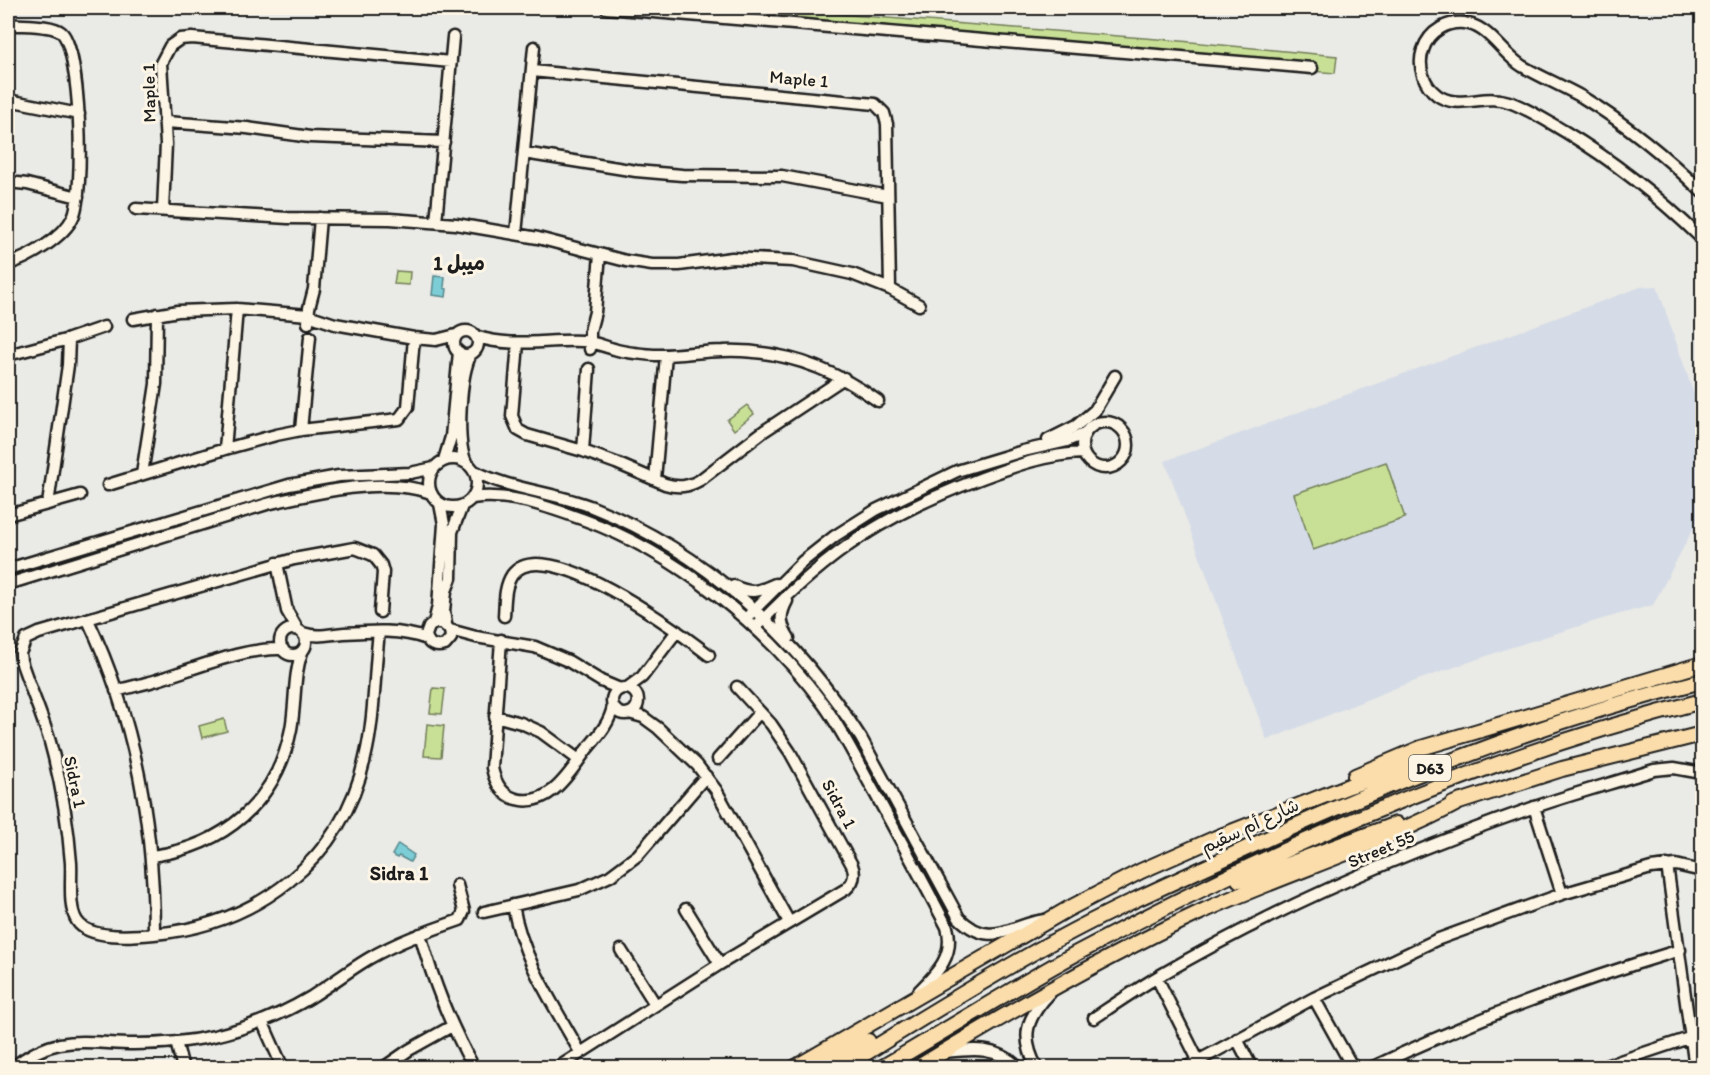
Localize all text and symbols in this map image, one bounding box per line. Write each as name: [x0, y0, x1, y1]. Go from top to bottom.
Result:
street label: Maple 1: [137, 63, 161, 123]
street label: Maple 1: [769, 65, 829, 93]
district label: ميبل 1: [433, 251, 485, 276]
street label: Sidra 1: [59, 754, 91, 810]
road number: D63: [1409, 755, 1451, 781]
street label: Sidra 1: [817, 776, 861, 832]
street label: شارع أم سقيم: [1198, 794, 1304, 861]
street label: Street 55: [1344, 825, 1418, 873]
district label: Sidra 1: [370, 861, 429, 885]

